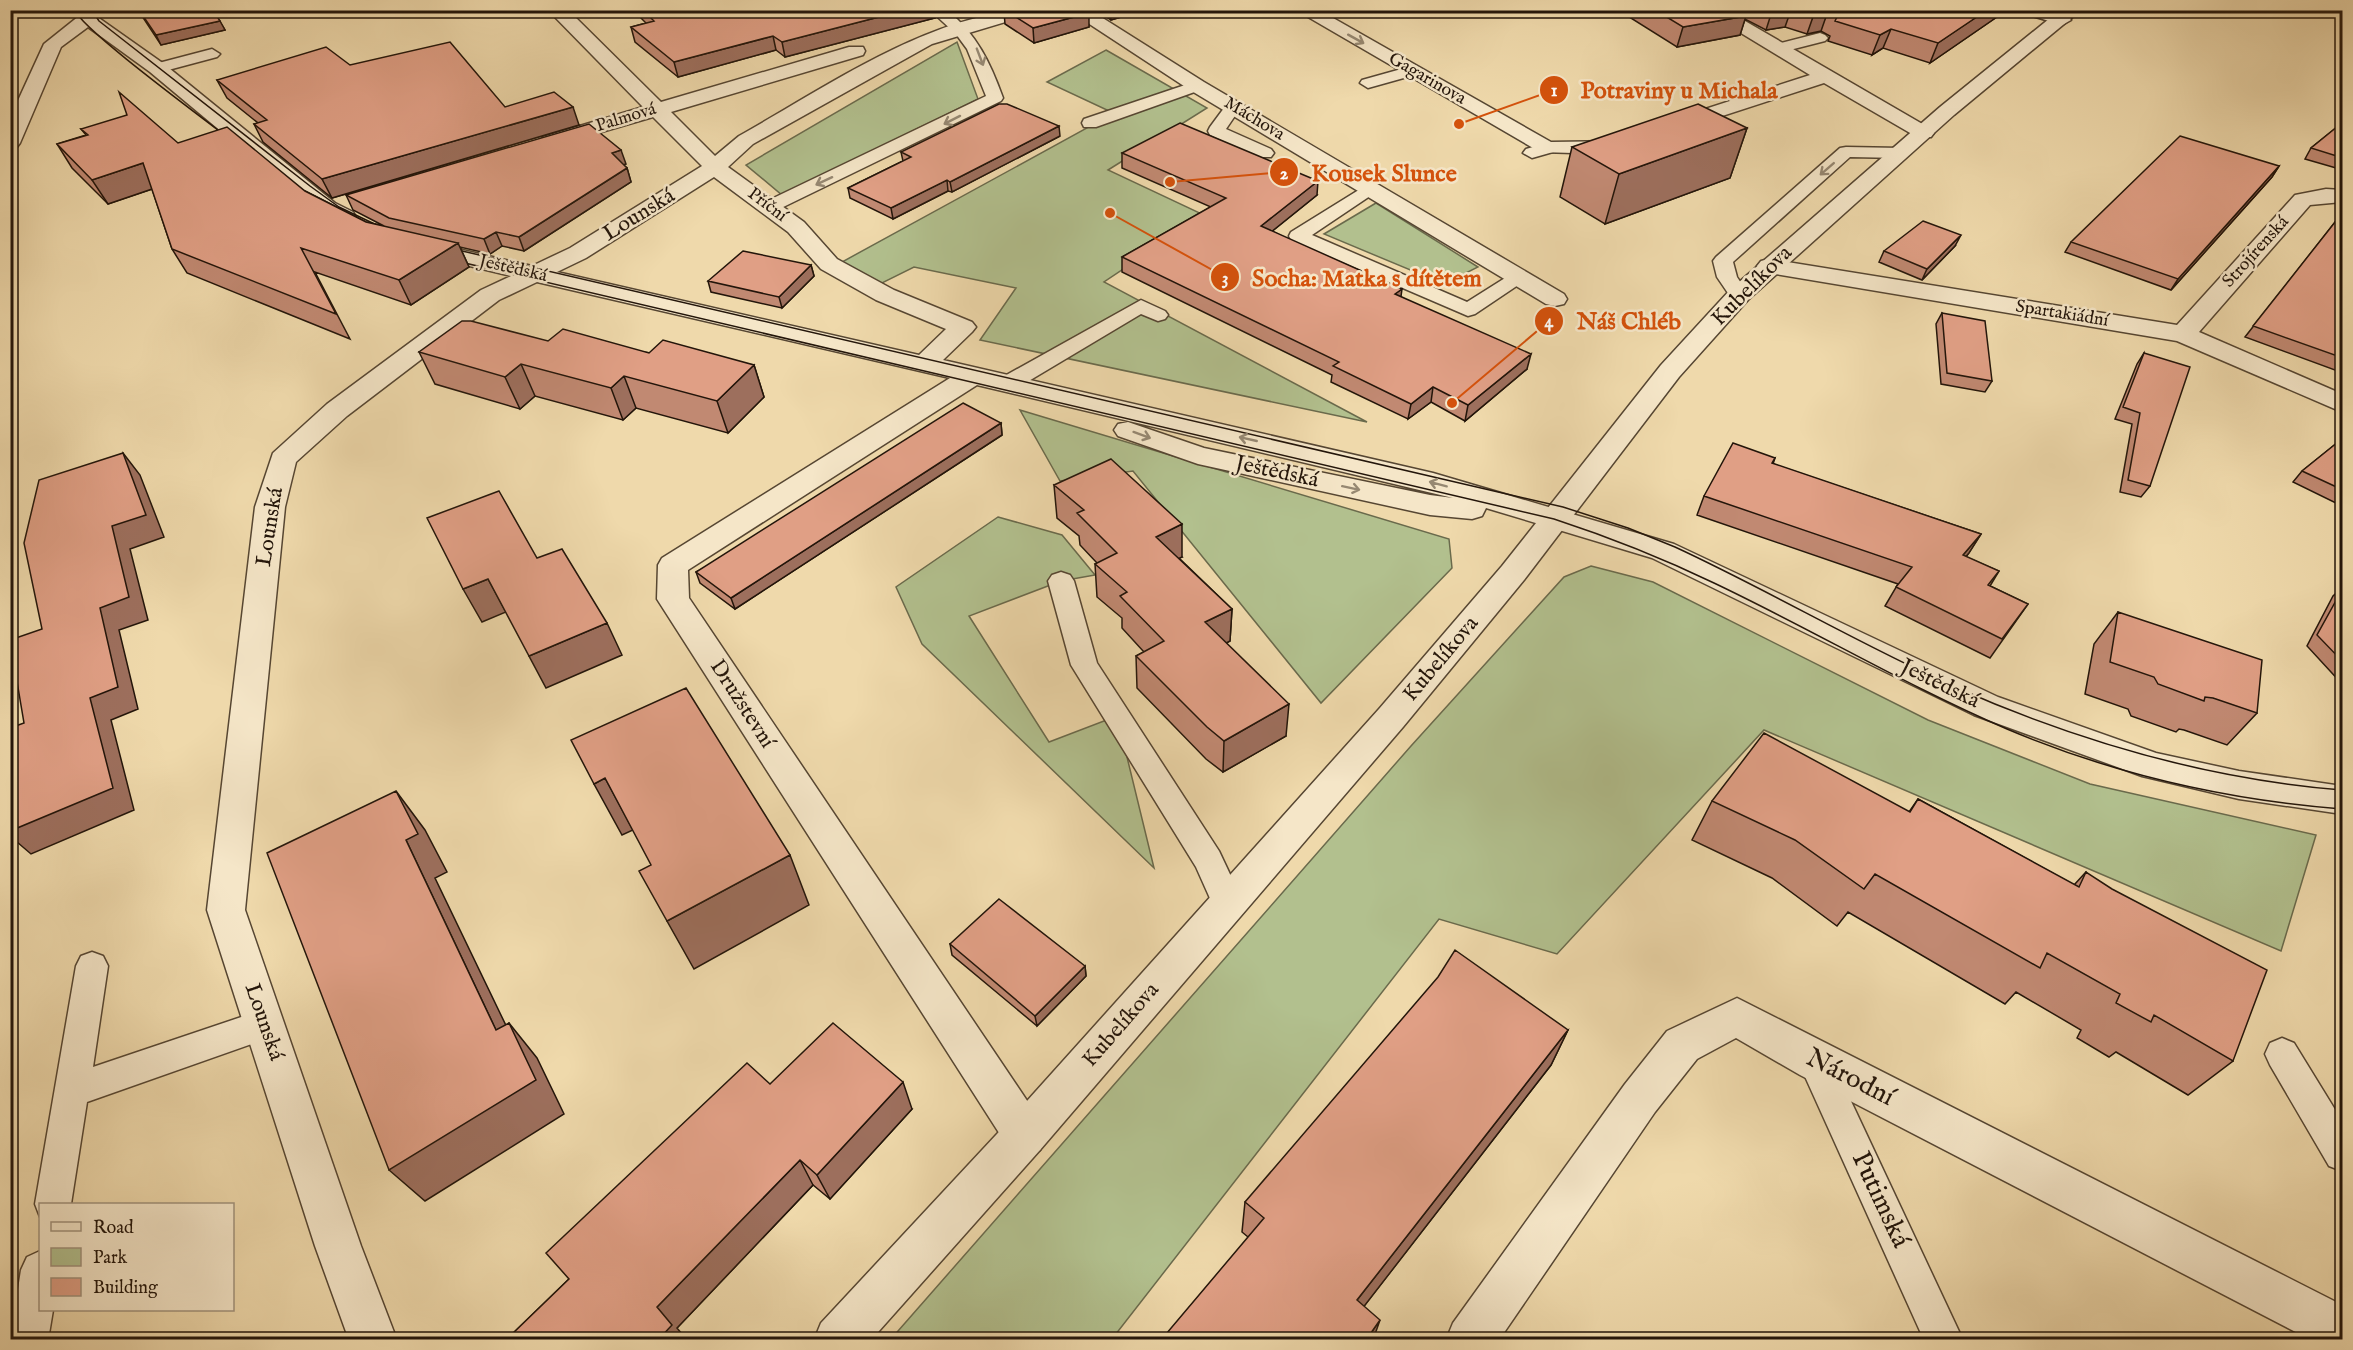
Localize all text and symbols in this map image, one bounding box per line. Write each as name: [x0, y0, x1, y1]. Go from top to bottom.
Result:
one-way arrow: [1347, 33, 1364, 45]
one-way arrow: [975, 47, 986, 66]
street label: Gagarinova: [1384, 48, 1470, 111]
callout: Potraviny u Michala: [1539, 69, 1790, 111]
text: Potraviny u Michala: [1580, 76, 1778, 107]
text: 1: [1551, 80, 1558, 103]
street label: Máchova: [1219, 92, 1289, 146]
street label: Palmová: [593, 98, 659, 138]
one-way arrow: [944, 115, 962, 126]
callout: Kousek Slunce: [1269, 151, 1468, 193]
text: Kousek Slunce: [1311, 159, 1457, 190]
one-way arrow: [1820, 162, 1835, 176]
text: 2: [1280, 163, 1289, 186]
one-way arrow: [815, 177, 833, 188]
street label: Lounská: [598, 182, 681, 248]
street label: Příční: [743, 183, 792, 228]
street label: Strojírenská: [2218, 211, 2294, 293]
street label: Kubelíkova: [1706, 239, 1799, 332]
street label: Ještědská: [475, 250, 550, 288]
callout: Socha: Matka s dítětem: [1210, 256, 1494, 298]
text: Socha: Matka s dítětem: [1252, 264, 1482, 295]
text: 3: [1222, 268, 1228, 291]
street label: Spartakiádní: [2014, 295, 2111, 333]
callout: Náš Chléb: [1534, 300, 1693, 342]
text: Náš Chléb: [1576, 307, 1681, 338]
text: 4: [1545, 311, 1555, 334]
one-way arrow: [1132, 430, 1151, 441]
one-way arrow: [1239, 433, 1258, 445]
street label: Ještědská: [1230, 449, 1322, 495]
one-way arrow: [1429, 478, 1448, 489]
one-way arrow: [1341, 483, 1360, 494]
street label: Lounská: [250, 485, 290, 569]
street label: Kubelíkova: [1397, 610, 1485, 708]
street label: Ještědská: [1893, 652, 1985, 715]
street label: Družstevní: [703, 654, 782, 755]
street label: Kubelíkova: [1077, 976, 1166, 1073]
street label: Lounská: [238, 980, 290, 1065]
street label: Národní: [1800, 1041, 1902, 1115]
street label: Putimská: [1843, 1146, 1917, 1254]
legend: [39, 1203, 234, 1311]
text: Road: [93, 1217, 134, 1240]
text: Park: [93, 1247, 128, 1270]
text: Building: [93, 1277, 158, 1300]

